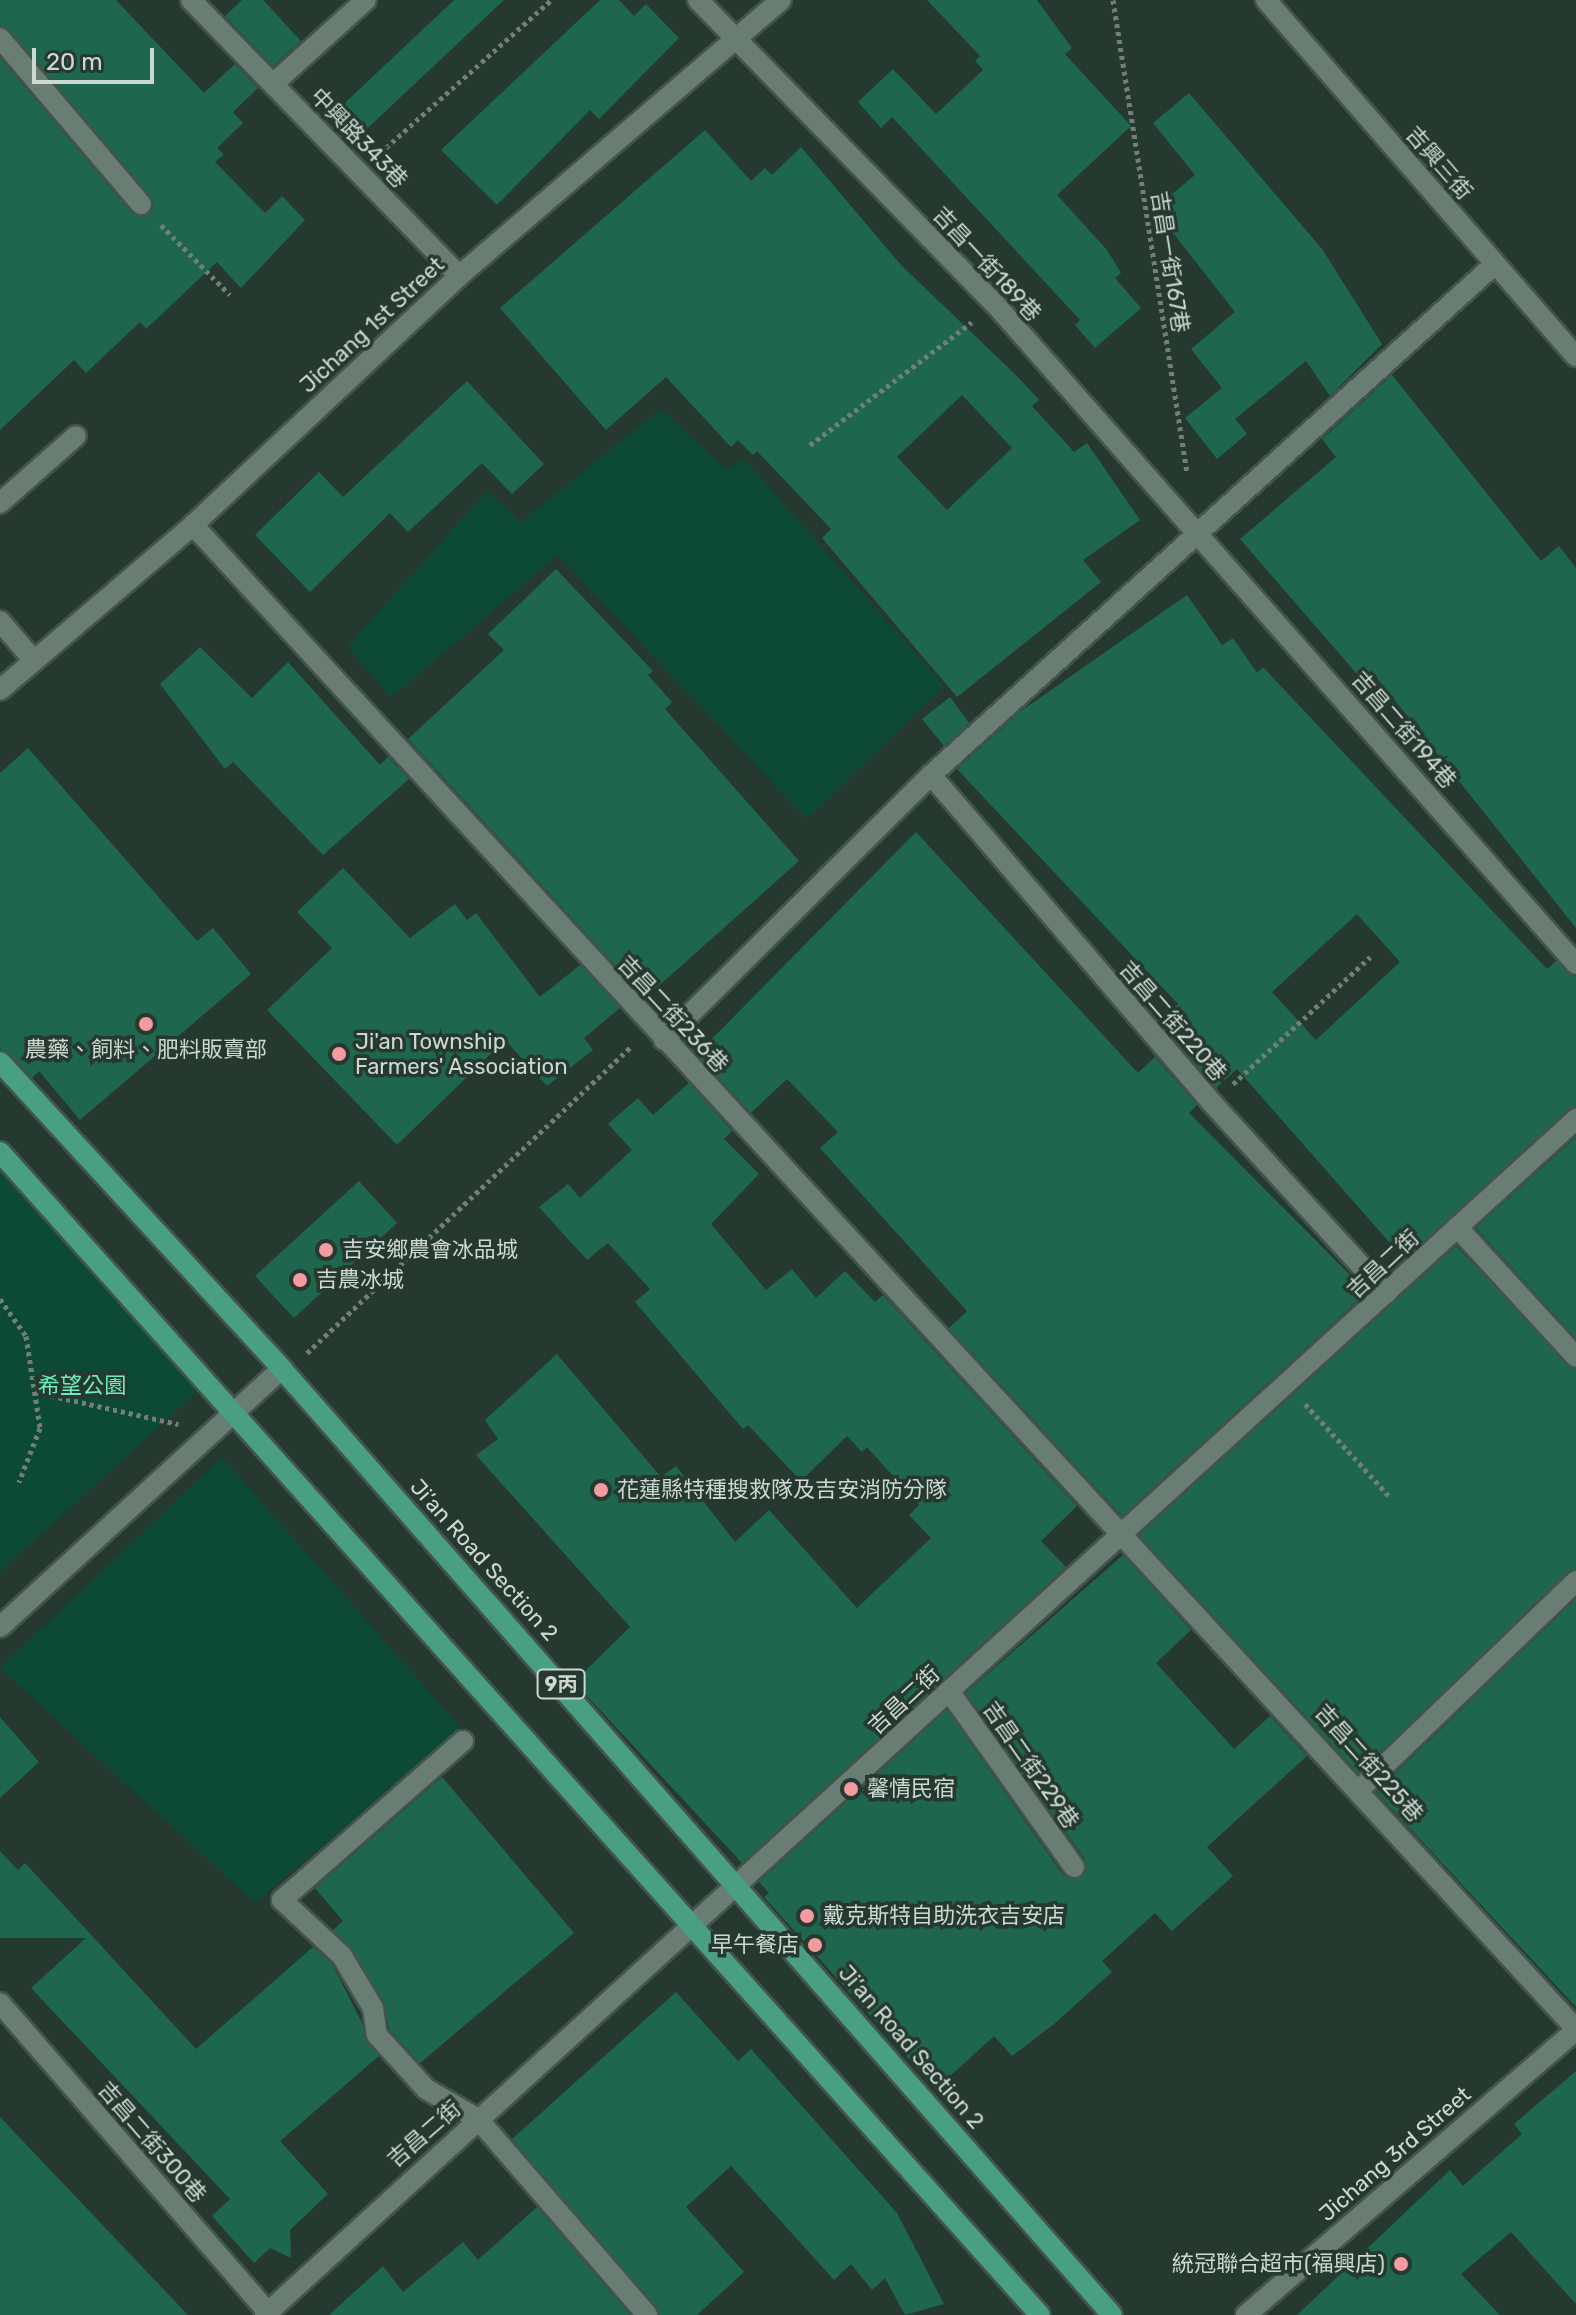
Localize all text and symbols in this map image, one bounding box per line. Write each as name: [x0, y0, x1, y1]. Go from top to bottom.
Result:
scale bar: [36, 32, 158, 82]
text: 20 m: [46, 48, 103, 76]
street label: 中興路343巷: [305, 83, 413, 193]
street label: 吉興三街: [1400, 121, 1478, 205]
street label: 吉昌一街167巷: [1146, 189, 1194, 335]
street label: 吉昌一街189巷: [927, 201, 1047, 327]
street label: Jichang 1st Street: [295, 252, 449, 398]
street label: 吉昌二街194巷: [1346, 666, 1462, 794]
street label: 吉昌二街236巷: [612, 950, 734, 1078]
street label: 吉昌二街220巷: [1114, 956, 1232, 1086]
marker: 農藥、飼料、肥料販賣部: [137, 1015, 155, 1033]
place label: Ji'an Township Farmers' Association: [355, 1028, 568, 1080]
place label: 農藥、飼料、肥料販賣部: [25, 1037, 267, 1063]
marker: Ji'an Township Farmers' Association: [330, 1045, 348, 1063]
street label: 吉昌二街: [1342, 1224, 1424, 1304]
place label: 吉安鄉農會冰品城: [342, 1237, 518, 1263]
marker: 吉安鄉農會冰品城: [317, 1241, 335, 1259]
place label: 吉農冰城: [316, 1267, 404, 1293]
marker: 吉農冰城: [291, 1271, 309, 1289]
park label: 希望公園: [38, 1373, 126, 1399]
street label: Ji’an Road Section 2: [405, 1474, 563, 1646]
place label: 花蓮縣特種搜救隊及吉安消防分隊: [617, 1477, 947, 1503]
marker: 花蓮縣特種搜救隊及吉安消防分隊: [592, 1481, 610, 1499]
street label: 吉昌二街: [863, 1660, 945, 1740]
road number: 9丙: [535, 1668, 587, 1700]
street label: 吉昌二街229巷: [977, 1696, 1085, 1834]
street label: 吉昌二街225巷: [1309, 1699, 1429, 1827]
place label: 馨情民宿: [867, 1776, 955, 1802]
marker: 馨情民宿: [842, 1780, 860, 1798]
place label: 戴克斯特自助洗衣吉安店: [823, 1903, 1065, 1929]
marker: 戴克斯特自助洗衣吉安店: [798, 1907, 816, 1925]
place label: 早午餐店: [711, 1932, 799, 1958]
marker: 早午餐店: [806, 1936, 824, 1954]
street label: Ji’an Road Section 2: [833, 1960, 989, 2134]
street label: 吉昌二街300巷: [92, 2076, 212, 2208]
street label: Jichang 3rd Street: [1314, 2081, 1476, 2227]
street label: 吉昌二街: [382, 2095, 466, 2173]
place label: 統冠聯合超市(福興店): [1172, 2251, 1385, 2277]
marker: 統冠聯合超市(福興店): [1392, 2255, 1410, 2273]

